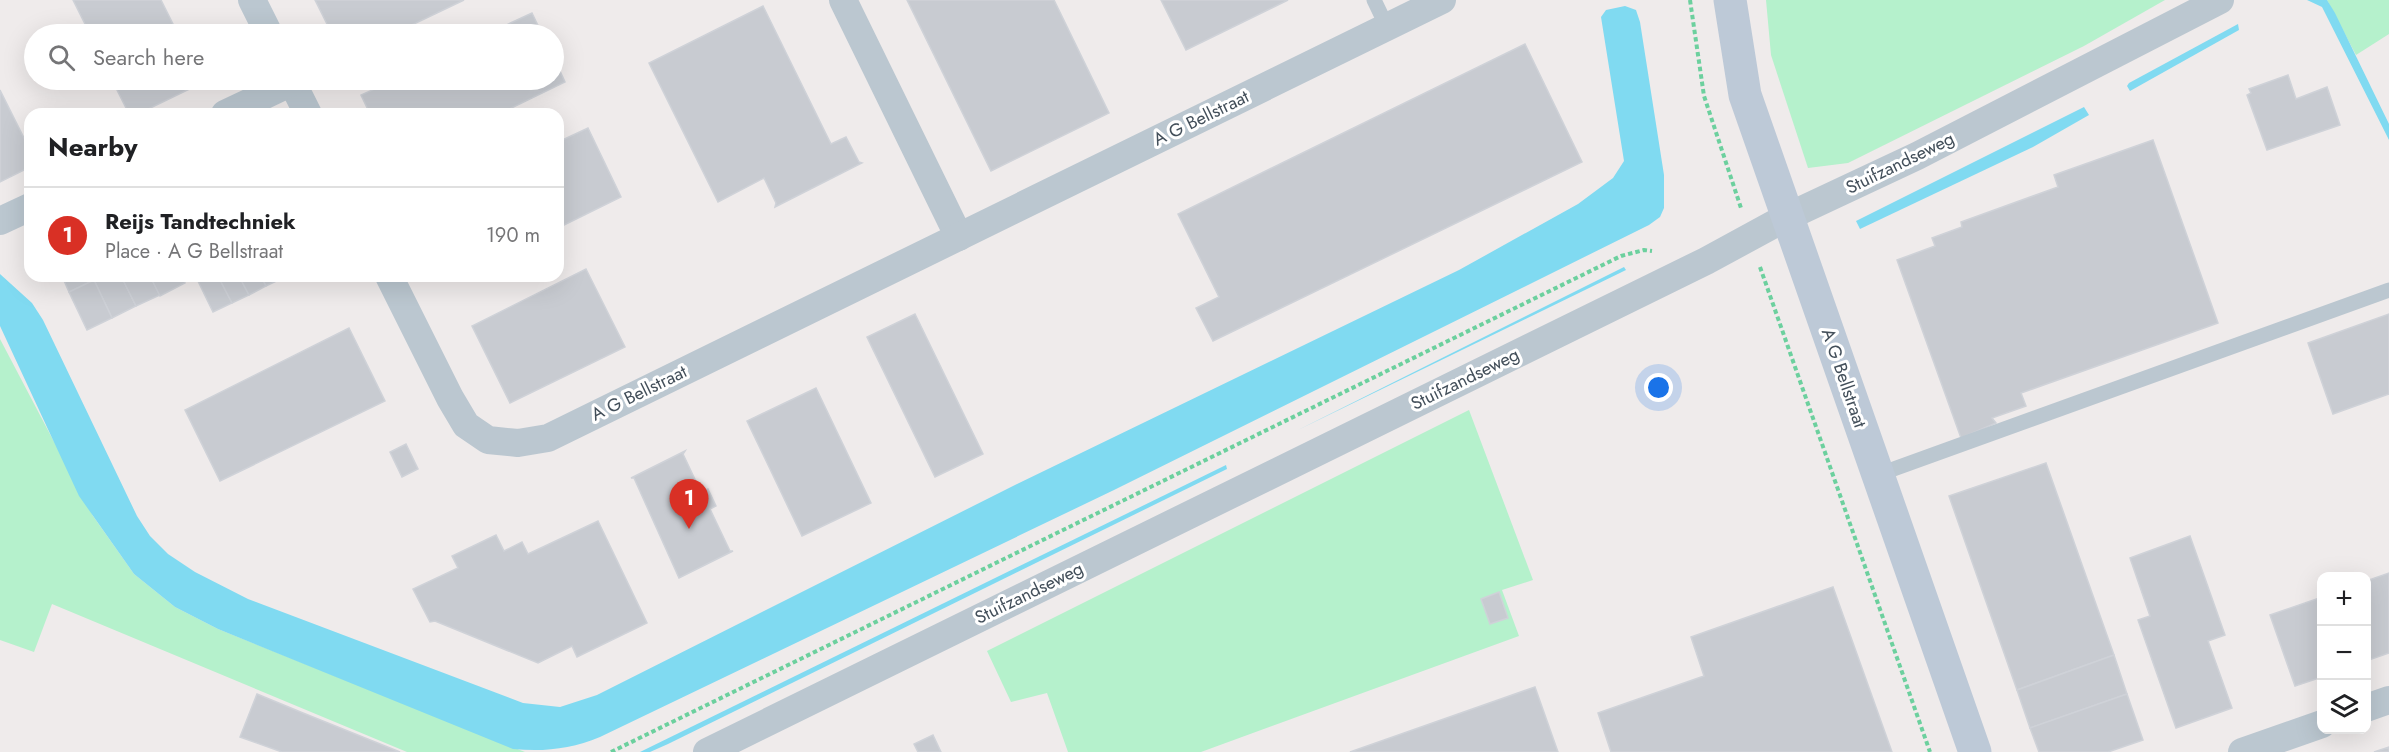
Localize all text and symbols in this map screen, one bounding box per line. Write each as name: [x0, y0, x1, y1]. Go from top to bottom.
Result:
search box: [24, 24, 564, 90]
icon: search: [45, 41, 78, 74]
text: Search here: [93, 41, 204, 73]
street label: A G Bellstraat: [1149, 83, 1254, 152]
street label: Stuifzandseweg: [1841, 125, 1959, 201]
text: Nearby: [48, 128, 137, 166]
text: Reijs Tandtechniek: [105, 205, 296, 237]
text: 1: [62, 221, 73, 250]
text: 190 m: [486, 221, 540, 250]
text: Place · A G Bellstraat: [105, 237, 283, 266]
street label: A G Bellstraat: [1815, 325, 1873, 432]
street label: Stuifzandseweg: [1406, 341, 1524, 417]
street label: A G Bellstraat: [587, 358, 692, 427]
your location: [1644, 373, 1673, 402]
pin: 1: [670, 480, 708, 529]
street label: Stuifzandseweg: [970, 555, 1088, 631]
map controls: [2317, 572, 2371, 734]
button: +: [2317, 572, 2371, 626]
button: −: [2317, 626, 2371, 680]
button: layers: [2317, 680, 2371, 734]

